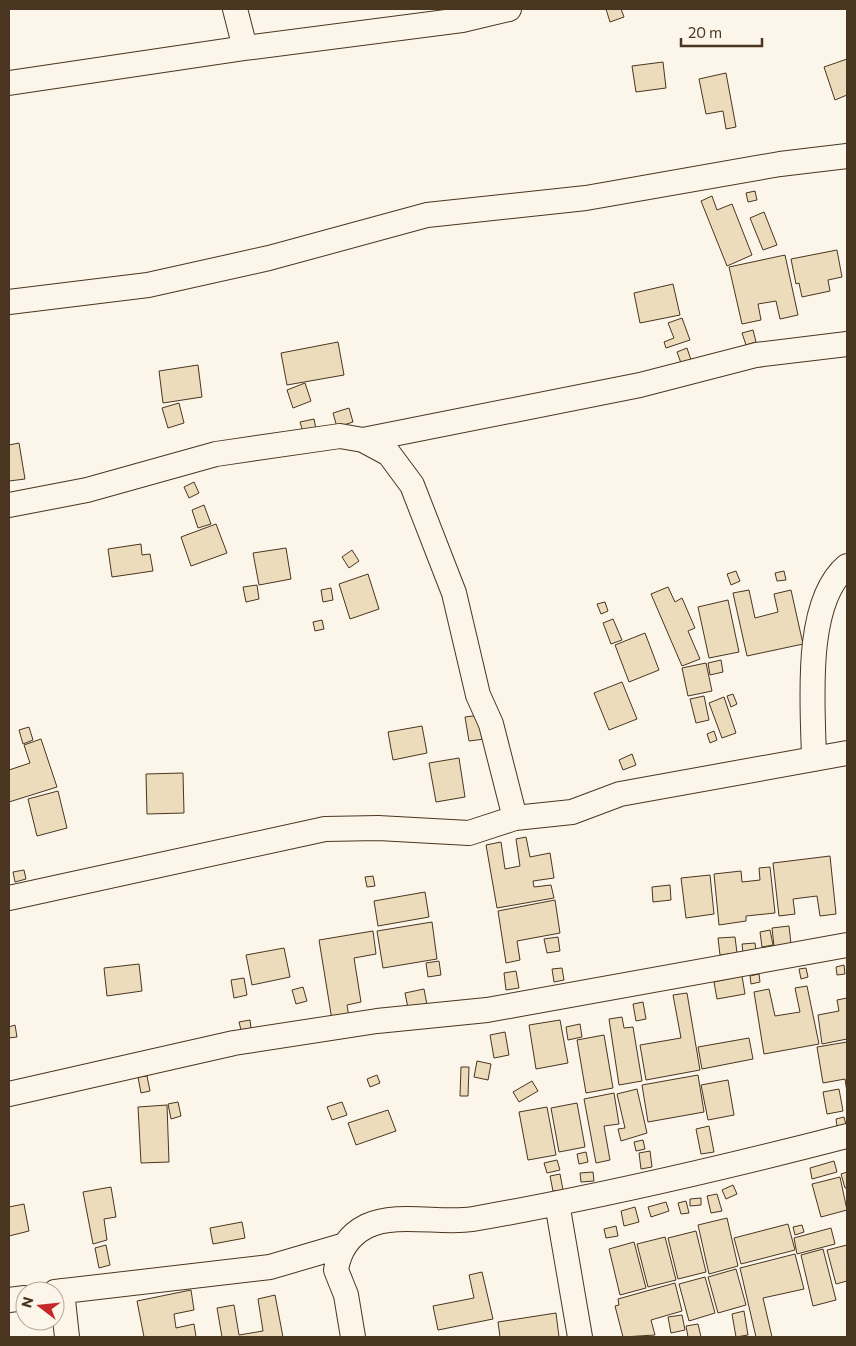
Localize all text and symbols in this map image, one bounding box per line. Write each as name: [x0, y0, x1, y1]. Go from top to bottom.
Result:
scale bar: [681, 15, 762, 47]
text: 20 m: [688, 23, 722, 41]
north arrow: [15, 1281, 65, 1331]
text: N: [17, 1295, 37, 1310]

